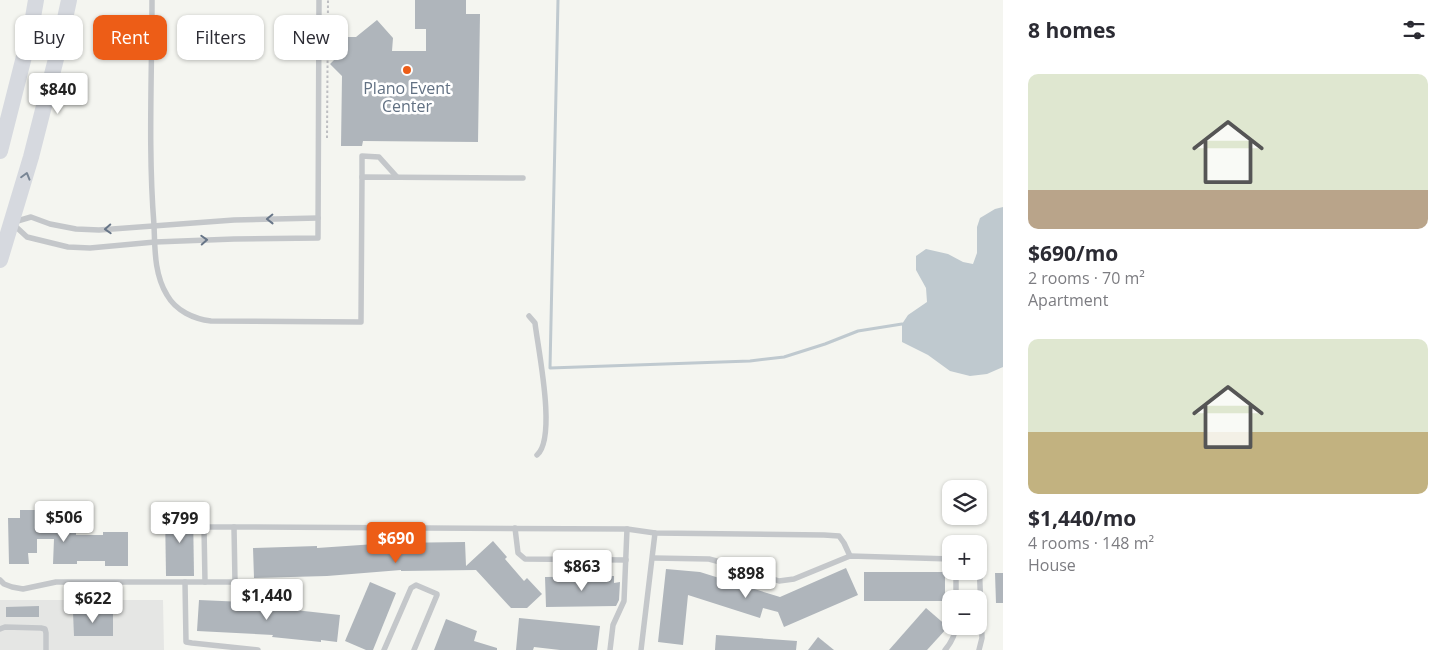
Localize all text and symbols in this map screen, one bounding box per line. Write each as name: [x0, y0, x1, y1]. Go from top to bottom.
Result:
chip: Buy: [15, 15, 83, 60]
chip: Rent: [93, 15, 167, 60]
chip: Filters: [177, 15, 264, 60]
chip: New: [274, 15, 348, 60]
text: 8 homes: [1028, 16, 1116, 44]
icon: filters: [1400, 16, 1428, 44]
marker: Plano Event Center: [401, 64, 413, 76]
pin: $840: [28, 72, 88, 115]
place label: Plano Event Center: [363, 77, 451, 117]
text: $840: [40, 78, 76, 100]
icon: home: [1183, 107, 1273, 197]
one-way arrow: [20, 172, 30, 180]
one-way arrow: [265, 214, 273, 224]
one-way arrow: [103, 224, 111, 235]
one-way arrow: [200, 235, 208, 246]
text: $690/mo: [1028, 239, 1118, 267]
text: 2 rooms · 70 m²: [1028, 267, 1145, 289]
text: Apartment: [1028, 289, 1108, 311]
icon: home: [1183, 372, 1273, 462]
map controls: [942, 480, 987, 635]
button: layers: [942, 480, 987, 525]
pin: $506: [34, 500, 94, 543]
pin: $799: [150, 502, 210, 544]
text: $1,440/mo: [1028, 504, 1136, 532]
text: $506: [46, 506, 82, 528]
text: $799: [162, 507, 198, 529]
pin: $690: [366, 522, 426, 564]
text: $690: [378, 527, 414, 549]
text: 4 rooms · 148 m²: [1028, 532, 1154, 554]
button: +: [942, 535, 987, 580]
pin: $863: [552, 550, 612, 592]
text: House: [1028, 554, 1076, 576]
text: $863: [564, 555, 600, 577]
pin: $898: [716, 556, 776, 599]
text: $898: [728, 562, 764, 584]
pin: $1,440: [226, 578, 308, 621]
pin: $622: [63, 582, 123, 624]
text: $1,440: [242, 584, 292, 606]
text: $622: [75, 587, 111, 609]
button: −: [942, 590, 987, 635]

